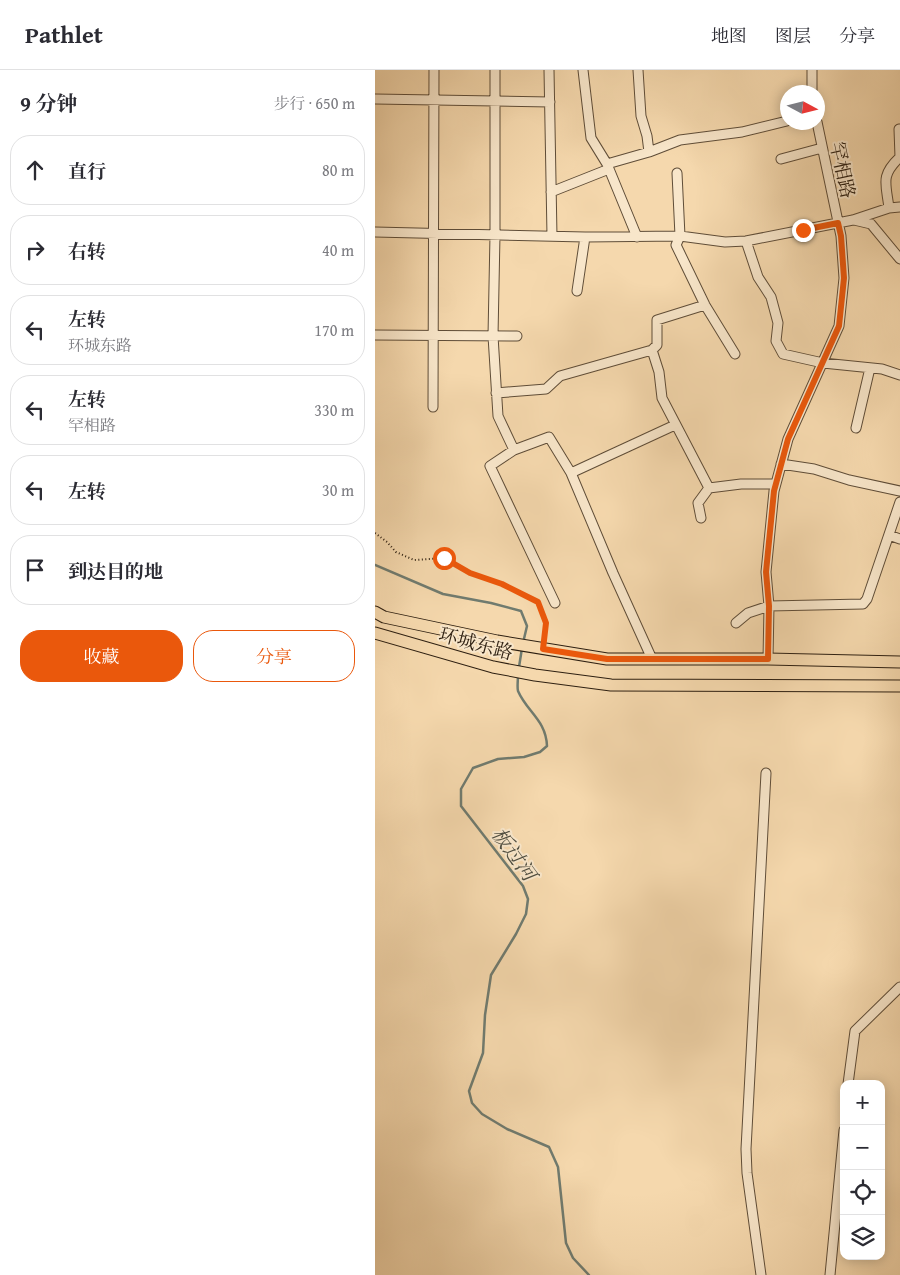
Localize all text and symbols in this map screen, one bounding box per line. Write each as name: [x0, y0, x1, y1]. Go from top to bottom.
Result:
text: Pathlet: [25, 17, 103, 52]
text: 地图: [711, 22, 747, 49]
text: 图层: [775, 22, 811, 49]
text: 分享: [839, 22, 875, 49]
north arrow: [780, 85, 825, 130]
text: 9 分钟: [20, 88, 78, 119]
text: 步行 · 650 m: [274, 91, 355, 115]
street label: 罕相路: [823, 139, 863, 201]
icon: ahead: [21, 156, 49, 184]
text: 直行: [68, 157, 106, 185]
text: 80 m: [322, 158, 354, 182]
route end: [792, 219, 815, 242]
icon: right: [21, 236, 49, 264]
text: 右转: [68, 237, 106, 265]
text: 40 m: [322, 238, 354, 262]
text: 左转: [68, 305, 106, 333]
icon: left: [21, 316, 49, 344]
text: 170 m: [314, 318, 354, 342]
text: 环城东路: [68, 333, 132, 357]
text: 左转: [68, 385, 106, 413]
icon: left: [21, 396, 49, 424]
text: 330 m: [314, 398, 354, 422]
text: 罕相路: [68, 413, 116, 437]
icon: left: [21, 476, 49, 504]
text: 左转: [68, 477, 106, 505]
text: 30 m: [322, 478, 354, 502]
route start: [433, 547, 456, 570]
icon: arrive: [21, 556, 49, 584]
text: 到达目的地: [68, 557, 163, 585]
street label: 环城东路: [436, 620, 516, 666]
button: 收藏: [20, 630, 183, 682]
button: 分享: [193, 630, 355, 682]
water label: 板过河: [485, 821, 546, 889]
map controls: [840, 1080, 885, 1260]
button: +: [840, 1080, 885, 1125]
button: −: [840, 1125, 885, 1170]
button: locate: [840, 1170, 885, 1215]
button: layers: [840, 1215, 885, 1260]

